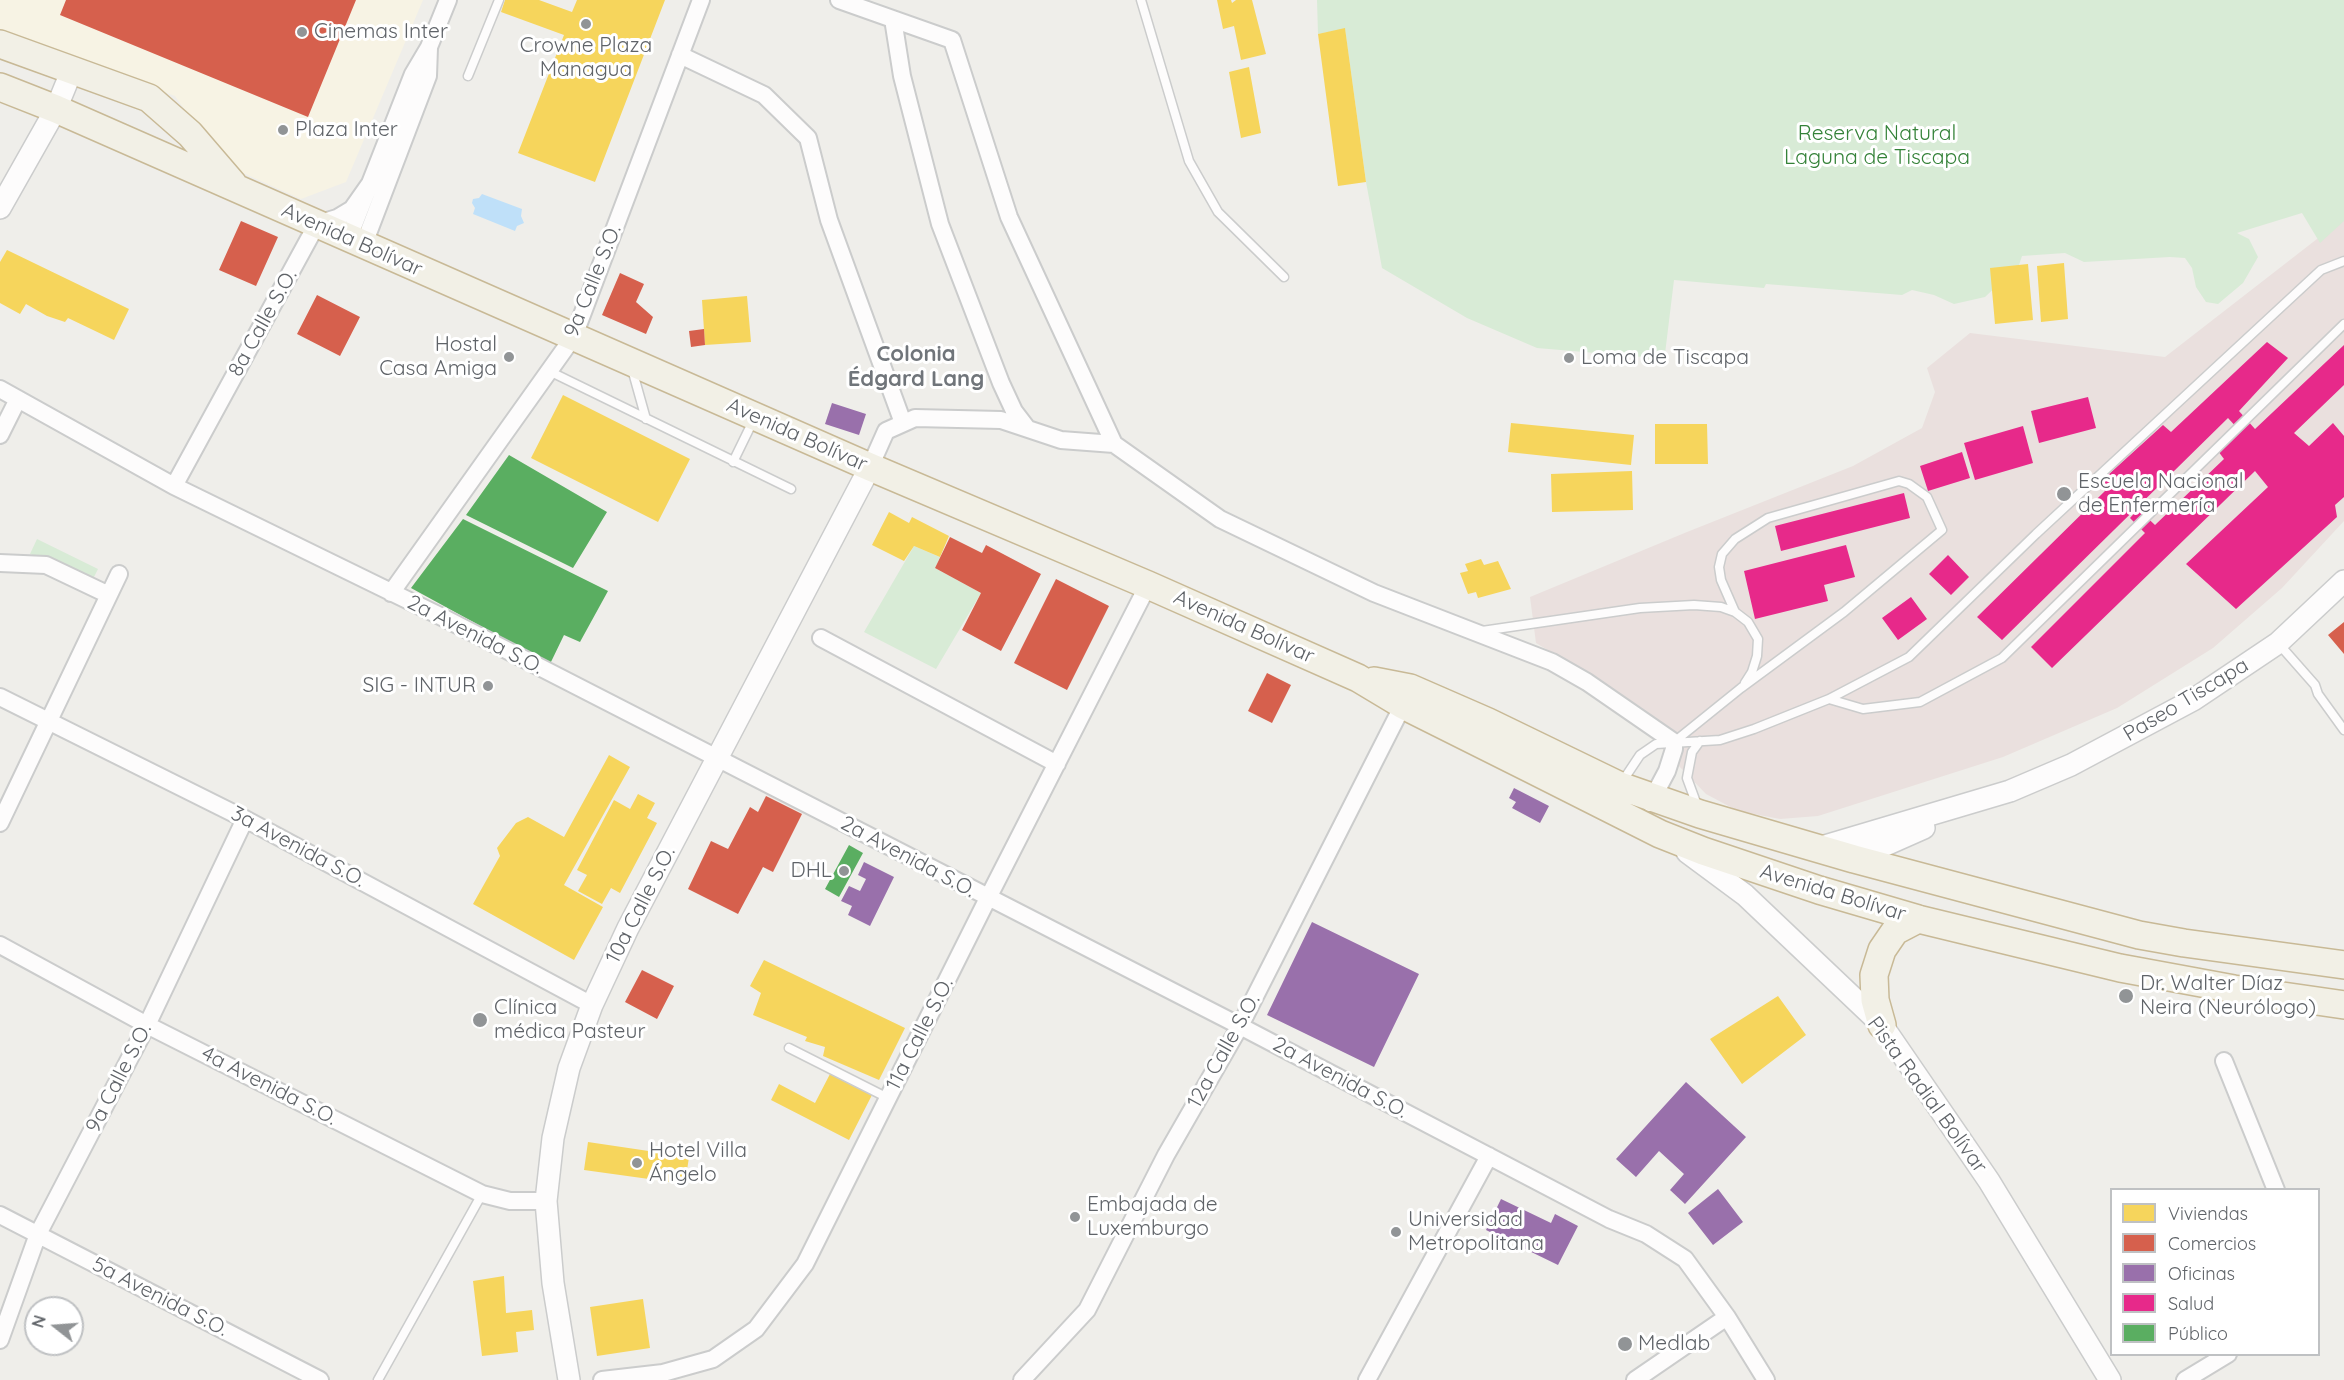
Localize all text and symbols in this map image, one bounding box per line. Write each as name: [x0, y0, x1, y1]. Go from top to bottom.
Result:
marker: Crowne Plaza Managua: [579, 17, 593, 31]
place label: Cinemas Inter: [314, 19, 448, 45]
marker: Cinemas Inter: [295, 25, 309, 39]
place label: Crowne Plaza Managua: [520, 33, 652, 83]
place label: Plaza Inter: [295, 117, 398, 143]
park label: Reserva Natural Laguna de Tiscapa: [1784, 121, 1970, 171]
marker: Plaza Inter: [276, 123, 290, 137]
street label: Avenida Bolívar: [278, 198, 426, 282]
street label: 9a Calle S.O.: [559, 221, 627, 341]
street label: 8a Calle S.O.: [223, 265, 303, 381]
place label: Hostal Casa Amiga: [379, 332, 497, 382]
district label: Colonia Édgard Lang: [848, 341, 984, 392]
place label: Loma de Tiscapa: [1581, 345, 1749, 371]
marker: Hostal Casa Amiga: [502, 350, 516, 364]
marker: Loma de Tiscapa: [1562, 351, 1576, 365]
street label: Avenida Bolívar: [723, 393, 871, 477]
place label: Escuela Nacional de Enfermería: [2078, 469, 2244, 519]
marker: Escuela Nacional de Enfermería: [2055, 485, 2073, 503]
street label: Avenida Bolívar: [1170, 585, 1318, 669]
street label: 2a Avenida S.O.: [403, 590, 547, 680]
street label: Paseo Tiscapa: [2119, 653, 2253, 747]
place label: SIG - INTUR: [362, 673, 476, 699]
marker: SIG - INTUR: [481, 679, 495, 693]
street label: 3a Avenida S.O.: [226, 801, 370, 893]
street label: 2a Avenida S.O.: [836, 811, 980, 903]
street label: 10a Calle S.O.: [601, 842, 681, 968]
place label: DHL: [791, 858, 832, 884]
street label: Avenida Bolívar: [1757, 859, 1909, 927]
marker: DHL: [837, 864, 851, 878]
place label: Dr. Walter Díaz Neira (Neurólogo): [2140, 971, 2316, 1021]
street label: 11a Calle S.O.: [881, 973, 959, 1095]
marker: Dr. Walter Díaz Neira (Neurólogo): [2117, 987, 2135, 1005]
street label: 12a Calle S.O.: [1182, 989, 1266, 1113]
place label: Clínica médica Pasteur: [494, 995, 645, 1045]
marker: Clínica médica Pasteur: [471, 1011, 489, 1029]
street label: Pista Radial Bolívar: [1862, 1012, 1992, 1178]
street label: 9a Calle S.O.: [81, 1019, 157, 1137]
street label: 2a Avenida S.O.: [1268, 1032, 1412, 1124]
street label: 4a Avenida S.O.: [197, 1041, 341, 1131]
place label: Hotel Villa Ángelo: [649, 1138, 747, 1188]
marker: Hotel Villa Ángelo: [630, 1156, 644, 1170]
legend: [2110, 1188, 2320, 1356]
place label: Embajada de Luxemburgo: [1087, 1192, 1218, 1242]
text: Viviendas: [2168, 1202, 2248, 1225]
place label: Universidad Metropolitana: [1408, 1207, 1544, 1257]
marker: Embajada de Luxemburgo: [1068, 1210, 1082, 1224]
marker: Universidad Metropolitana: [1389, 1225, 1403, 1239]
text: Comercios: [2168, 1232, 2256, 1255]
street label: 5a Avenida S.O.: [88, 1252, 232, 1342]
text: Oficinas: [2168, 1262, 2235, 1285]
text: Salud: [2168, 1292, 2214, 1315]
north arrow: [24, 1296, 84, 1356]
text: N: [27, 1313, 50, 1330]
text: Público: [2168, 1322, 2228, 1345]
place label: Medlab: [1638, 1331, 1710, 1357]
marker: Medlab: [1616, 1335, 1634, 1353]

